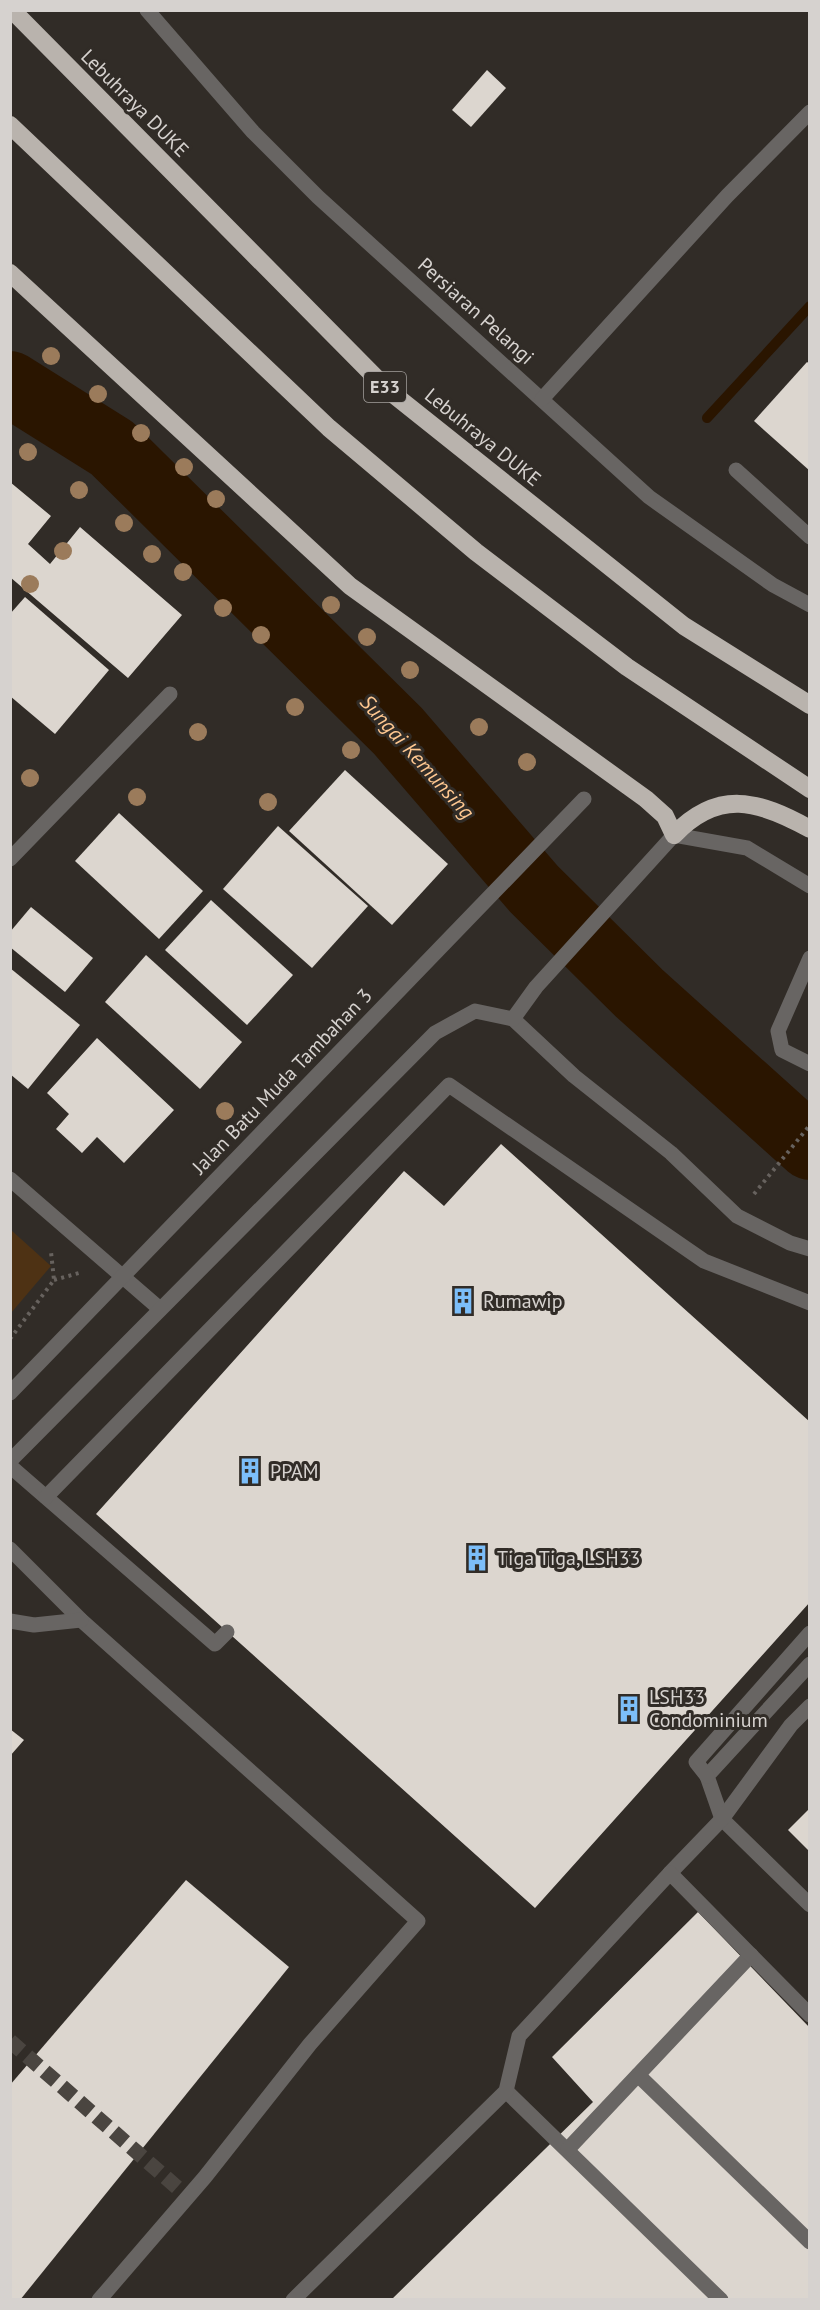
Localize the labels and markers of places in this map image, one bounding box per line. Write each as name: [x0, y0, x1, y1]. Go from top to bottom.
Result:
building icon: Rumawip: [448, 1286, 478, 1316]
place label: Rumawip: [483, 1288, 563, 1314]
building icon: PPAM: [235, 1456, 265, 1486]
place label: PPAM: [270, 1458, 319, 1484]
building icon: Tiga Tiga, LSH33: [462, 1543, 492, 1573]
place label: Tiga Tiga, LSH33: [497, 1545, 640, 1571]
place label: LSH33 Condominium: [649, 1684, 768, 1733]
building icon: LSH33 Condominium: [614, 1694, 644, 1724]

